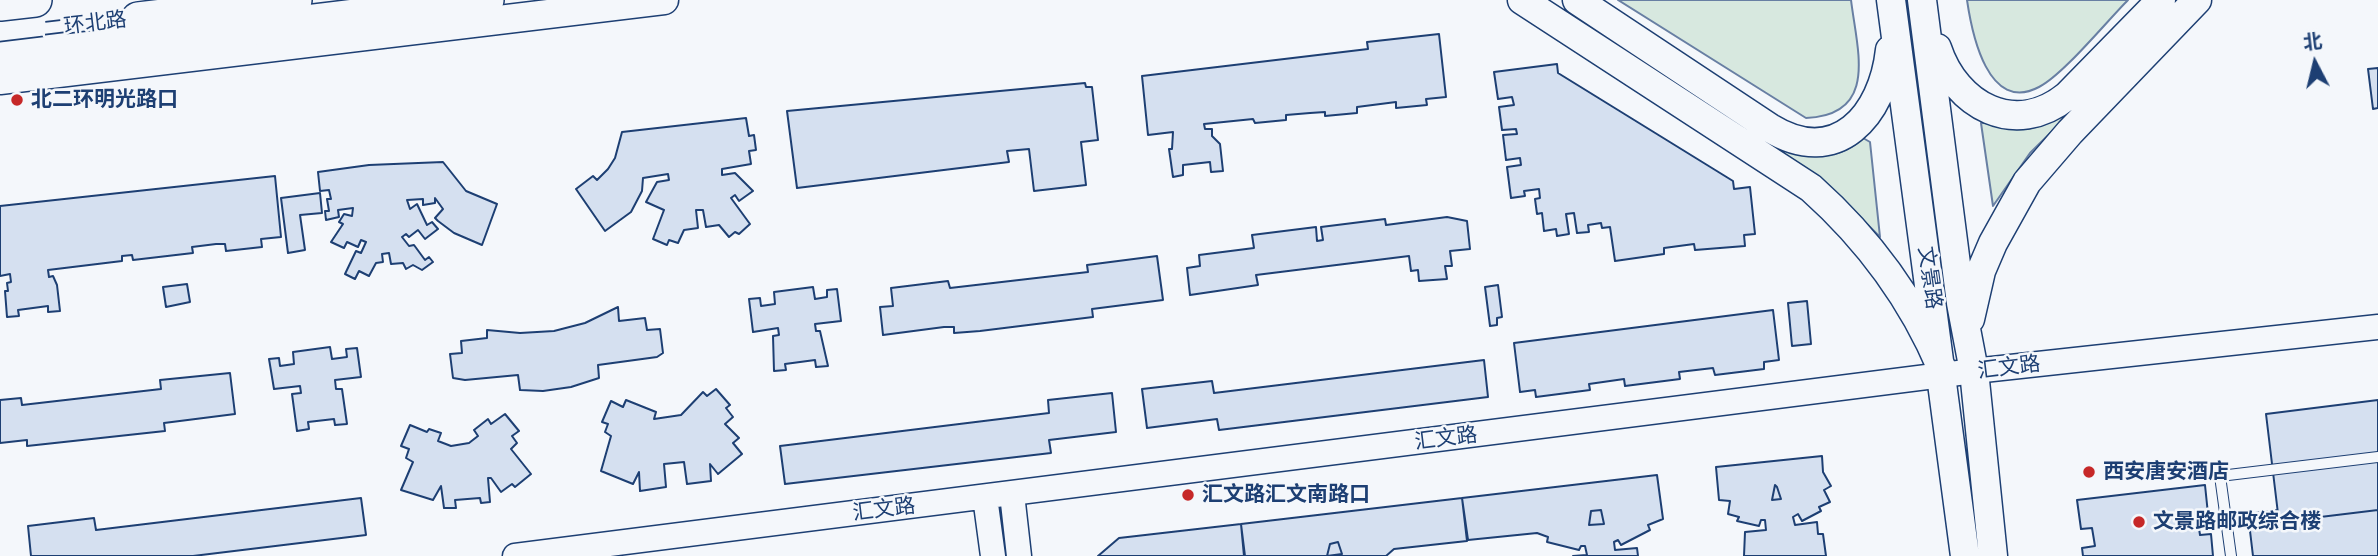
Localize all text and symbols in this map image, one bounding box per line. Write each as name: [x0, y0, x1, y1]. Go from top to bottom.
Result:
street label: 二环北路: [42, 7, 128, 43]
north arrow: [2280, 28, 2350, 98]
text: 北: [2302, 29, 2323, 54]
place label: 北二环明光路口: [31, 87, 178, 113]
marker: 北二环明光路口: [9, 92, 25, 108]
street label: 文景路: [1912, 245, 1946, 311]
street label: 汇文路: [1976, 352, 2042, 384]
street label: 汇文路: [1413, 423, 1479, 455]
place label: 西安唐安酒店: [2103, 459, 2229, 485]
marker: 西安唐安酒店: [2081, 464, 2097, 480]
place label: 汇文路汇文南路口: [1202, 482, 1370, 508]
marker: 汇文路汇文南路口: [1180, 487, 1196, 503]
street label: 汇文路: [851, 494, 917, 526]
place label: 文景路邮政综合楼: [2153, 509, 2321, 535]
marker: 文景路邮政综合楼: [2131, 514, 2147, 530]

